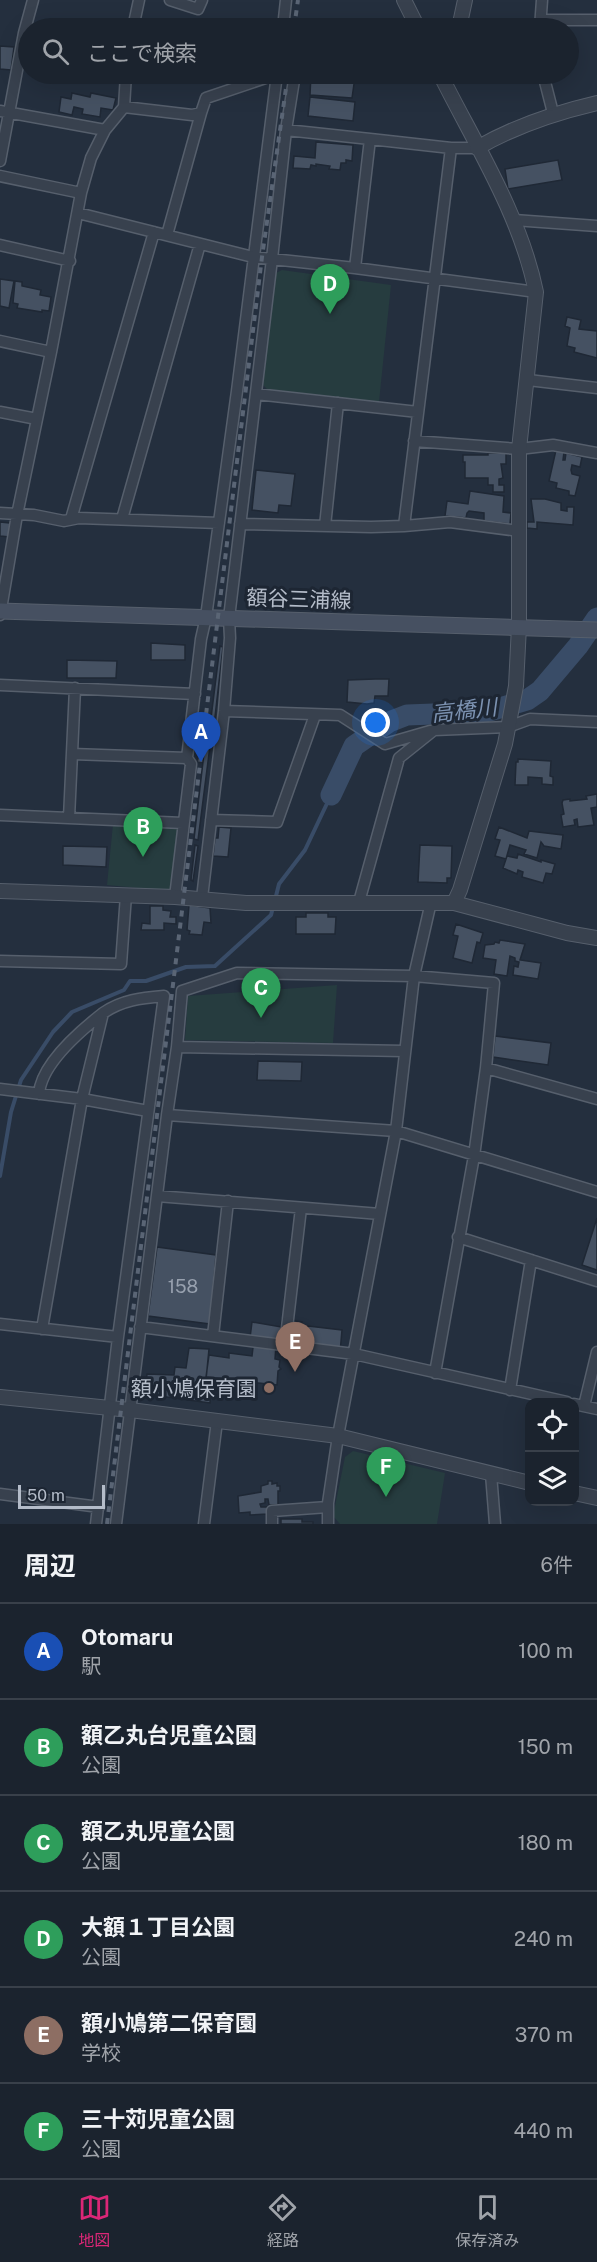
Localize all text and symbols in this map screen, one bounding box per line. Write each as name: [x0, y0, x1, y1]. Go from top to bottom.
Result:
search box: [18, 18, 579, 84]
icon: search: [39, 35, 72, 68]
text: ここで検索: [87, 40, 197, 66]
pin: D: [310, 264, 350, 314]
street label: 額谷三浦線: [246, 585, 352, 613]
water label: 高橋川: [430, 693, 500, 726]
your location: [361, 708, 390, 737]
pin: A: [182, 712, 220, 762]
pin: B: [124, 808, 162, 857]
pin: C: [242, 968, 280, 1018]
house number: 158: [168, 1276, 198, 1297]
pin: E: [276, 1322, 314, 1372]
place label: 額小鳩保育園: [131, 1376, 257, 1401]
marker: 額小鳩保育園: [262, 1381, 276, 1395]
map controls: [525, 1398, 579, 1506]
button: locate: [525, 1398, 579, 1452]
pin: F: [366, 1448, 406, 1497]
button: layers: [525, 1452, 579, 1506]
scale bar: [18, 1482, 105, 1510]
text: 50 m: [27, 1486, 65, 1505]
text: 周辺: [24, 1550, 76, 1581]
text: 6件: [541, 1553, 573, 1577]
text: Otomaru: [81, 1624, 173, 1650]
text: A: [36, 1639, 51, 1663]
text: 100 m: [518, 1639, 573, 1663]
text: 駅: [81, 1654, 101, 1678]
text: 額乙丸台児童公園: [81, 1722, 257, 1748]
text: B: [37, 1735, 50, 1759]
text: 150 m: [518, 1735, 573, 1759]
text: 公園: [81, 1753, 121, 1777]
text: 額乙丸児童公園: [81, 1818, 235, 1844]
text: C: [36, 1831, 51, 1855]
text: 180 m: [518, 1831, 573, 1855]
text: 公園: [81, 1849, 121, 1873]
text: 大額１丁目公園: [81, 1914, 235, 1940]
text: D: [36, 1927, 51, 1951]
text: 240 m: [514, 1927, 573, 1951]
text: 公園: [81, 1945, 121, 1969]
text: 額小鳩第二保育園: [81, 2010, 257, 2036]
text: E: [37, 2023, 50, 2047]
text: 370 m: [515, 2023, 573, 2047]
text: 学校: [81, 2041, 121, 2065]
text: 三十苅児童公園: [81, 2106, 235, 2132]
text: F: [37, 2119, 50, 2143]
text: 440 m: [513, 2119, 573, 2143]
text: 公園: [81, 2137, 121, 2161]
tab: 地図: [78, 2191, 111, 2251]
tab: 経路: [266, 2191, 299, 2251]
tab: 保存済み: [455, 2191, 519, 2251]

